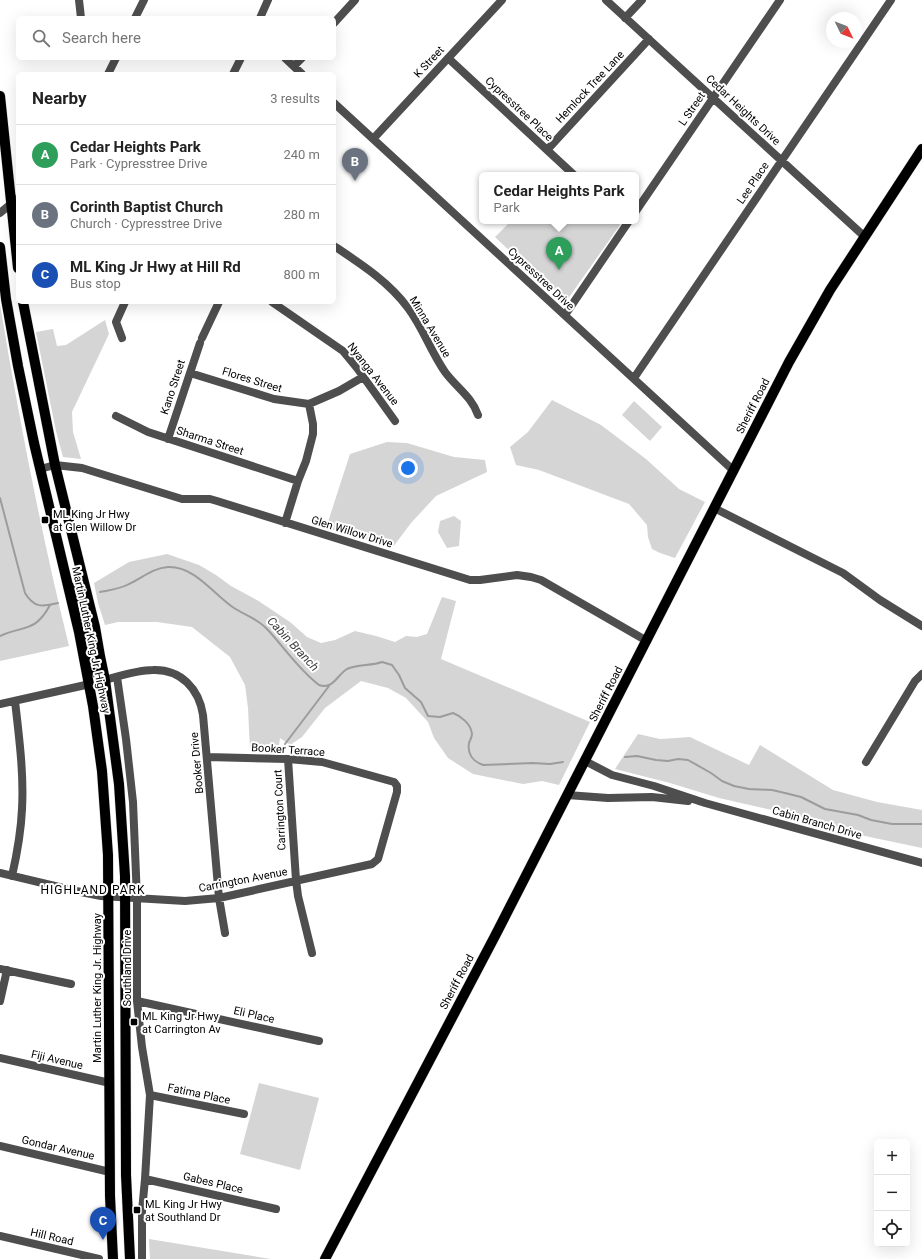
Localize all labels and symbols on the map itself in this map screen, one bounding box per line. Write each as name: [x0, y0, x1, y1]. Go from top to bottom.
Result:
north arrow: [826, 12, 862, 48]
street label: K Street: [411, 43, 447, 81]
street label: Hemlock Tree Lane: [553, 48, 627, 126]
street label: Cedar Heights Drive: [703, 72, 783, 148]
street label: Cypresstree Place: [482, 74, 556, 144]
street label: L Street: [676, 89, 708, 128]
pin: B: [342, 148, 368, 181]
street label: Lee Place: [734, 160, 772, 206]
pin: A: [546, 237, 572, 270]
street label: Cypresstree Drive: [505, 245, 577, 313]
street label: Minna Avenue: [407, 294, 453, 360]
street label: Nyanga Avenue: [345, 340, 402, 408]
street label: Kano Street: [158, 358, 188, 416]
street label: Flores Street: [220, 365, 284, 395]
street label: Sheriff Road: [733, 376, 773, 436]
street label: Sharma Street: [175, 424, 246, 458]
your location: [398, 458, 418, 478]
place label: ML King Jr Hwy at Glen Willow Dr: [53, 508, 136, 534]
street label: Glen Willow Drive: [310, 513, 394, 551]
marker: ML King Jr Hwy at Glen Willow Dr: [40, 515, 50, 525]
street label: Martin Luther King Jr. Highway: [69, 565, 113, 715]
water label: Cabin Branch: [264, 614, 322, 674]
street label: Sheriff Road: [586, 664, 626, 724]
street label: Booker Drive: [188, 731, 206, 794]
street label: Booker Terrace: [251, 741, 325, 759]
street label: Carrington Court: [271, 769, 289, 851]
street label: Cabin Branch Drive: [771, 804, 863, 842]
street label: Carrington Avenue: [198, 865, 289, 895]
district label: HIGHLAND PARK: [41, 883, 145, 897]
street label: Martin Luther King Jr. Highway: [91, 912, 104, 1063]
street label: Southland Drive: [121, 929, 134, 1006]
street label: Sheriff Road: [437, 952, 477, 1012]
street label: Eli Place: [232, 1004, 276, 1026]
place label: ML King Jr Hwy at Carrington Av: [142, 1010, 221, 1036]
marker: ML King Jr Hwy at Carrington Av: [129, 1017, 139, 1027]
street label: Fiji Avenue: [30, 1048, 84, 1072]
street label: Fatima Place: [166, 1081, 232, 1107]
street label: Gondar Avenue: [20, 1133, 96, 1163]
street label: Gabes Place: [182, 1170, 244, 1196]
place label: ML King Jr Hwy at Southland Dr: [145, 1198, 222, 1224]
marker: ML King Jr Hwy at Southland Dr: [132, 1205, 142, 1215]
pin: C: [90, 1207, 116, 1240]
street label: Hill Road: [29, 1226, 75, 1248]

